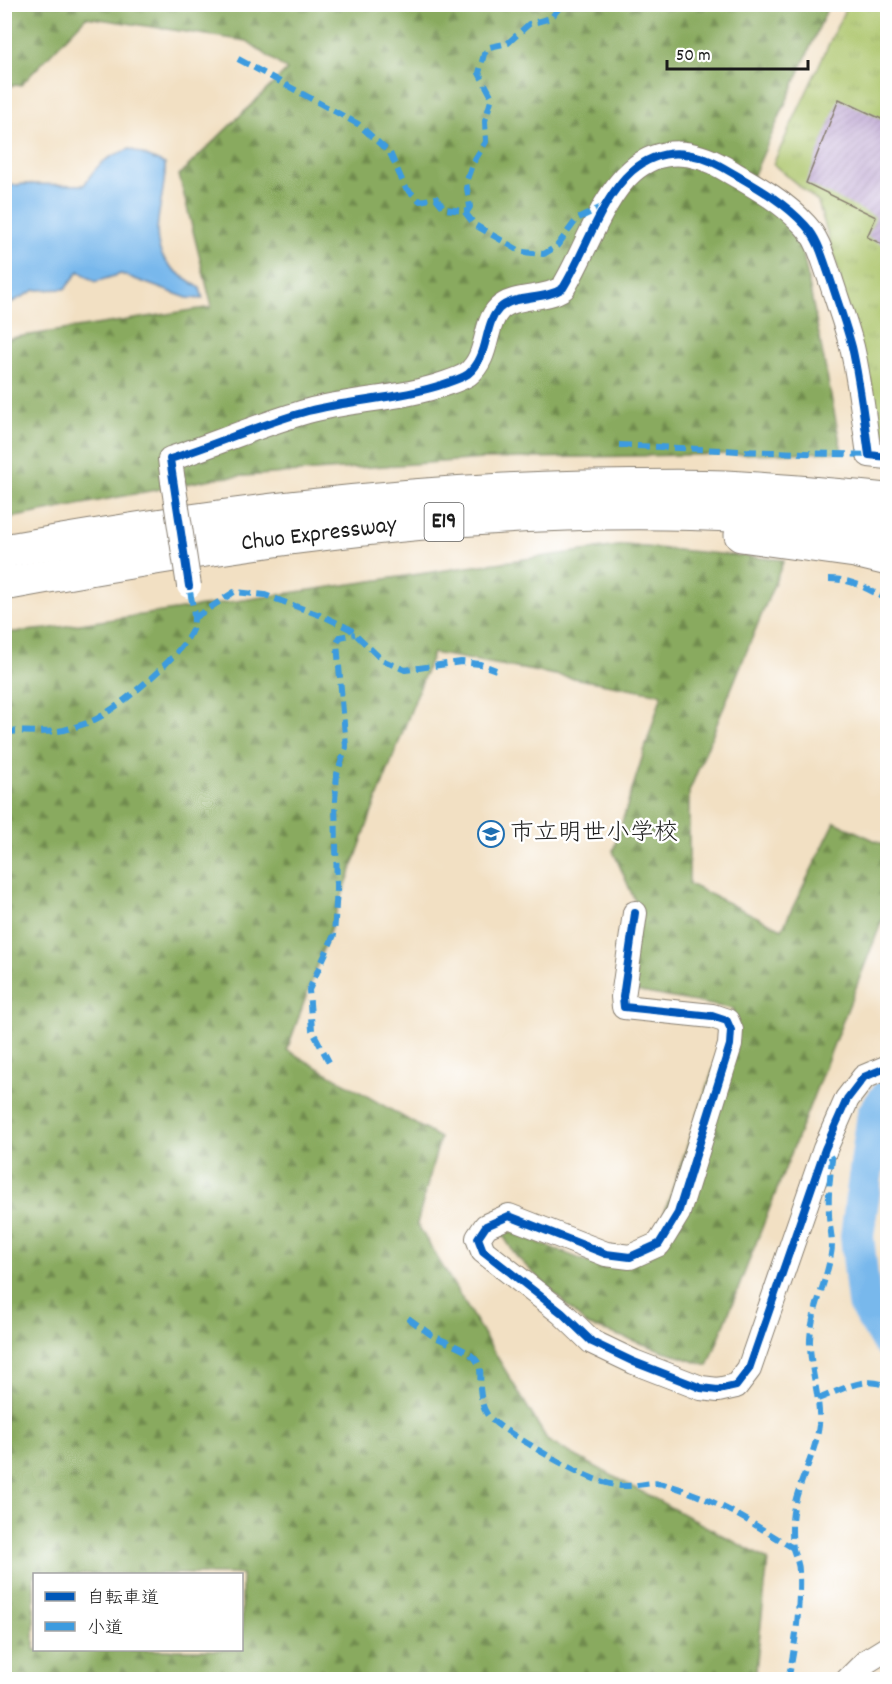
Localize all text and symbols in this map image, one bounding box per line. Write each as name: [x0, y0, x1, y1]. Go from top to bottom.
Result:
scale bar: [667, 33, 808, 71]
text: 50 m: [676, 44, 711, 69]
road number: E19: [424, 503, 464, 541]
street label: Chuo Expressway: [239, 508, 400, 561]
place label: 市立明世小学校: [510, 817, 678, 851]
school or university icon: 市立明世小学校: [476, 819, 506, 849]
legend: [33, 1573, 243, 1651]
text: 自転車道: [87, 1587, 159, 1612]
text: 小道: [87, 1617, 123, 1642]

